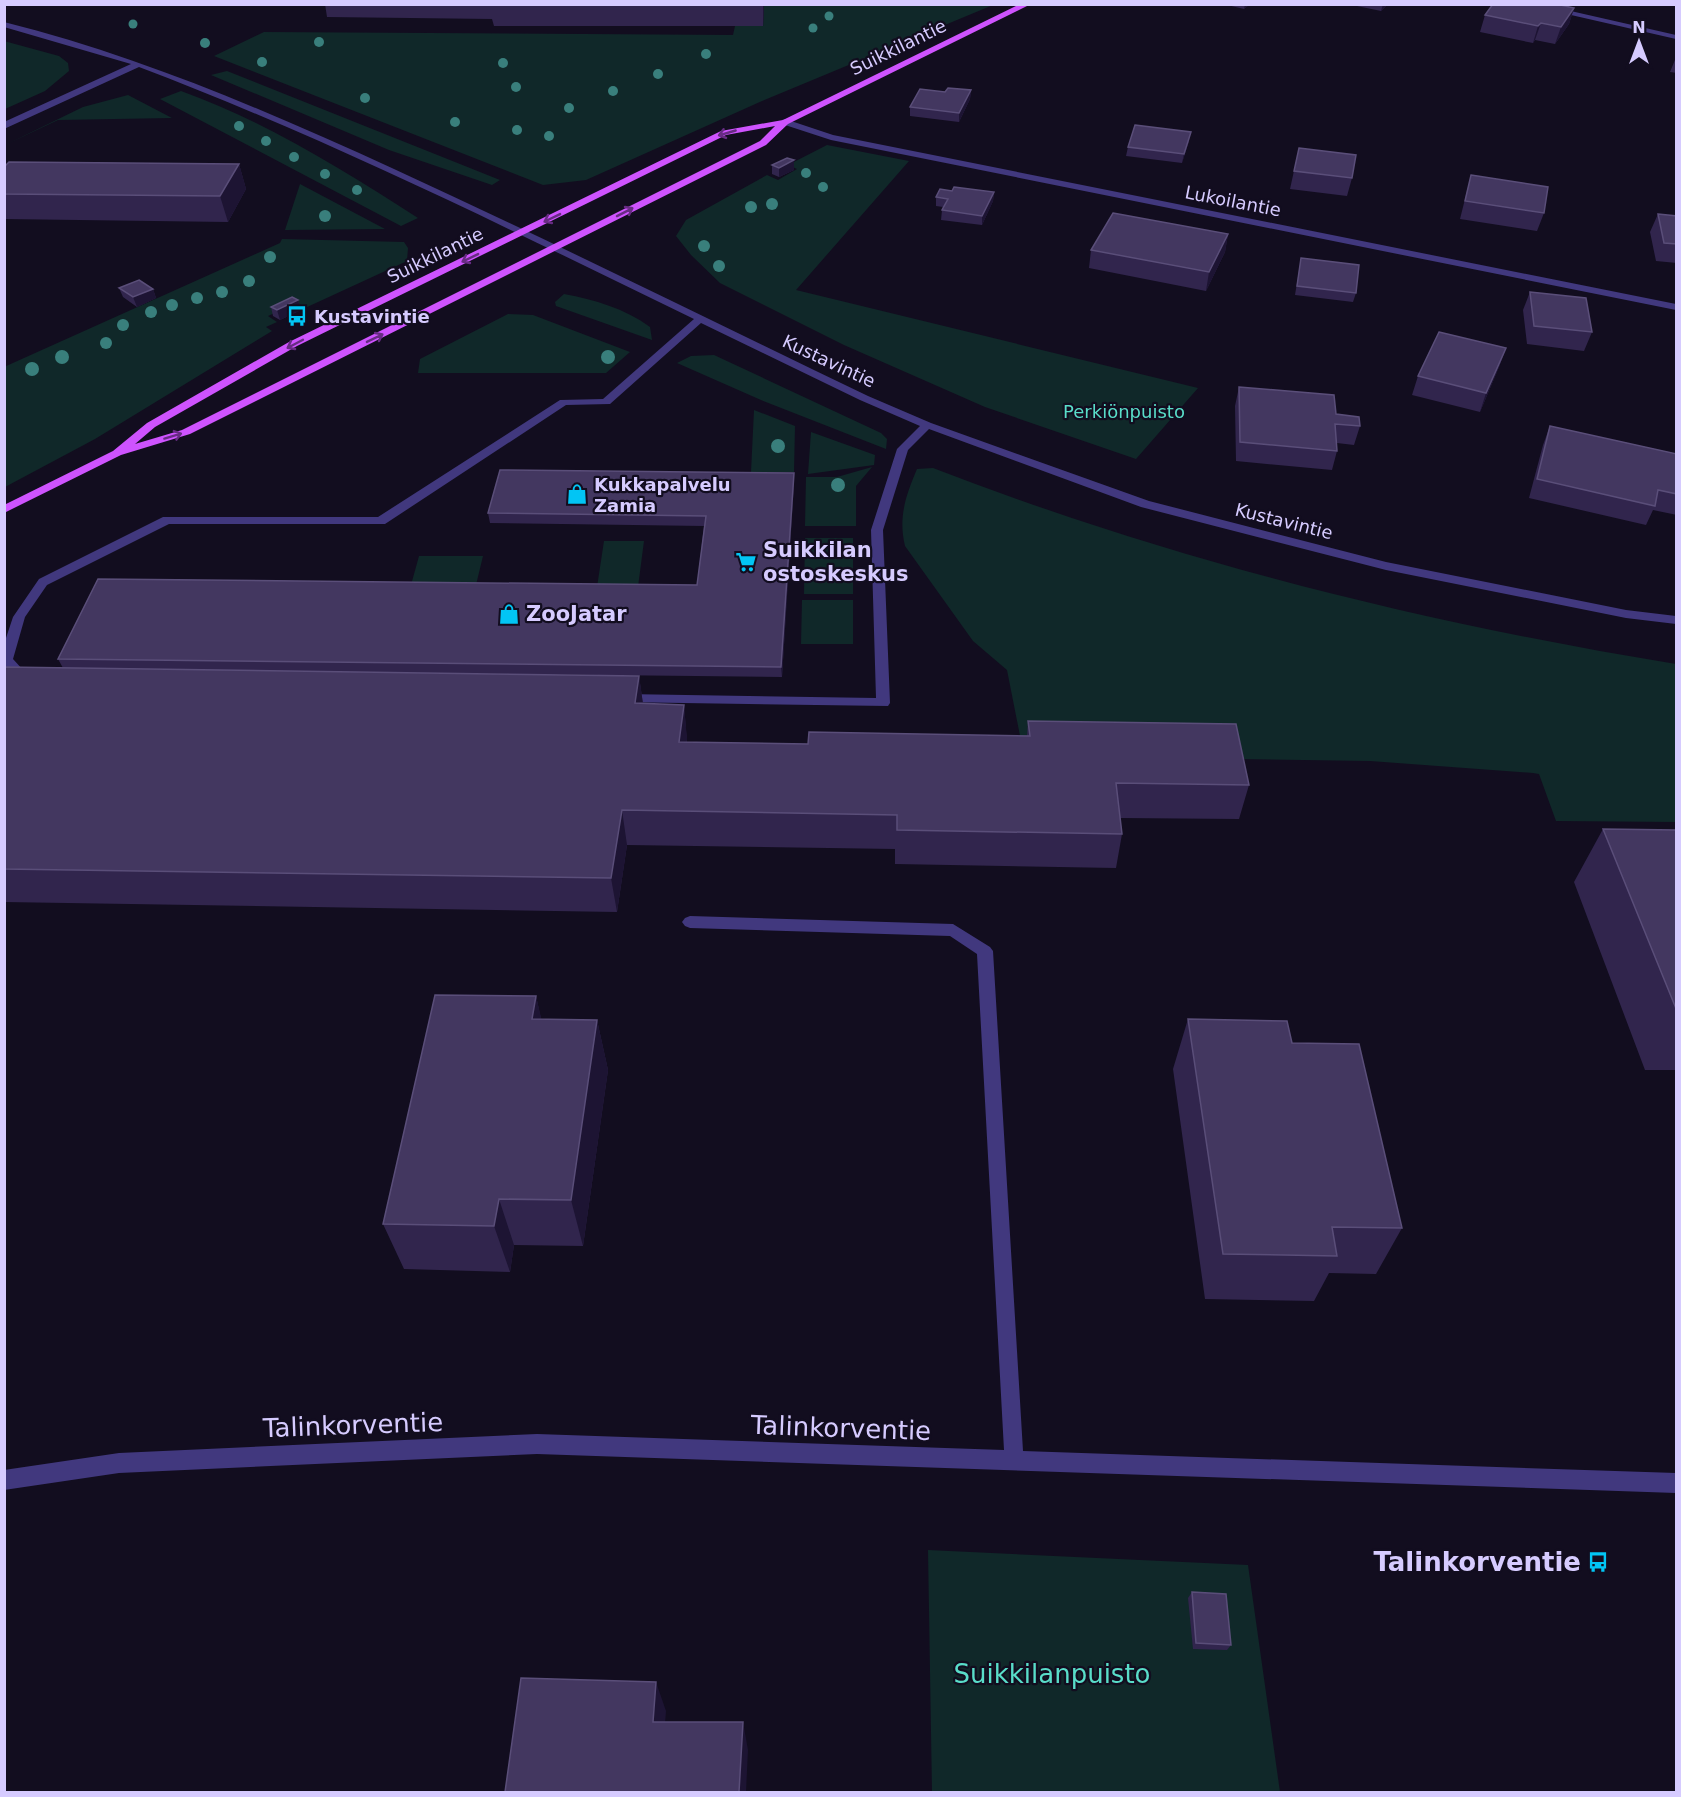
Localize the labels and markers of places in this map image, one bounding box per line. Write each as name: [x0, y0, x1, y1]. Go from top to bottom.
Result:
bus stop icon: Kustavintie: [285, 304, 309, 328]
place label: Kustavintie: [314, 306, 430, 327]
place label: Kukkapalvelu Zamia: [594, 474, 731, 516]
shop icon: Kukkapalvelu Zamia: [565, 482, 589, 506]
place label: Suikkilan ostoskeskus: [763, 538, 908, 586]
supermarket icon: Suikkilan ostoskeskus: [734, 550, 758, 574]
shop icon: ZooJatar: [497, 602, 521, 626]
place label: ZooJatar: [526, 602, 627, 626]
place label: Talinkorventie: [1373, 1547, 1581, 1577]
bus stop icon: Talinkorventie: [1586, 1550, 1610, 1574]

